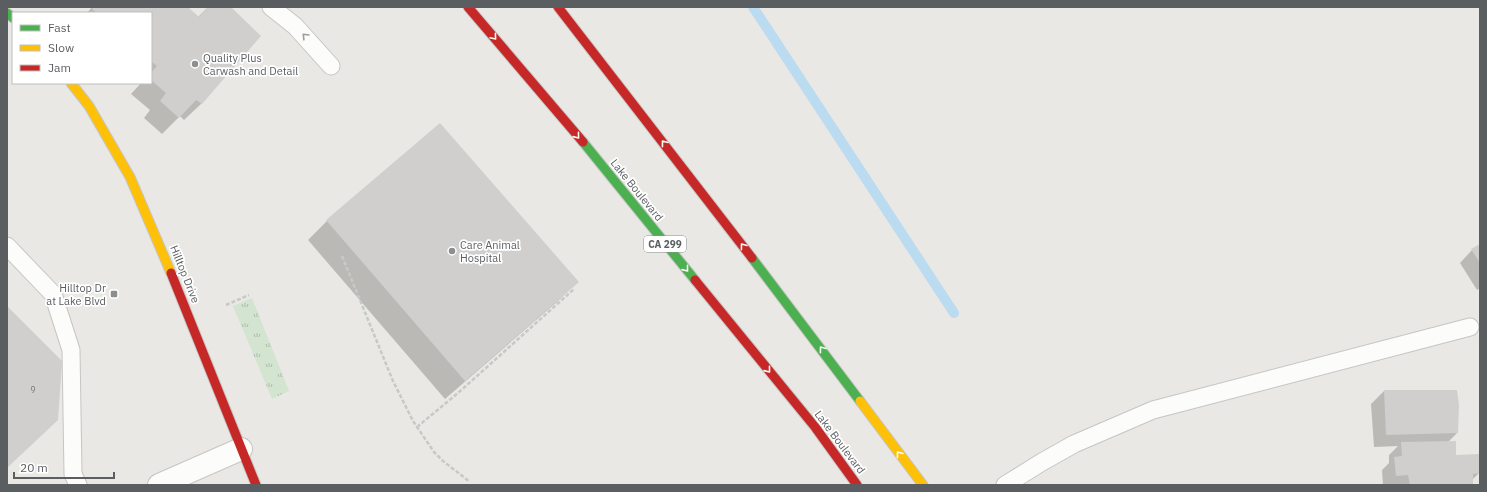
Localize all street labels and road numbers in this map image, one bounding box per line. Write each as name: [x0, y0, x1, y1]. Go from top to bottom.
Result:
street label: Lake Boulevard: [608, 156, 666, 224]
road number: CA 299: [644, 236, 686, 252]
street label: Hilltop Drive: [167, 243, 203, 305]
street label: Lake Boulevard: [812, 408, 868, 476]

